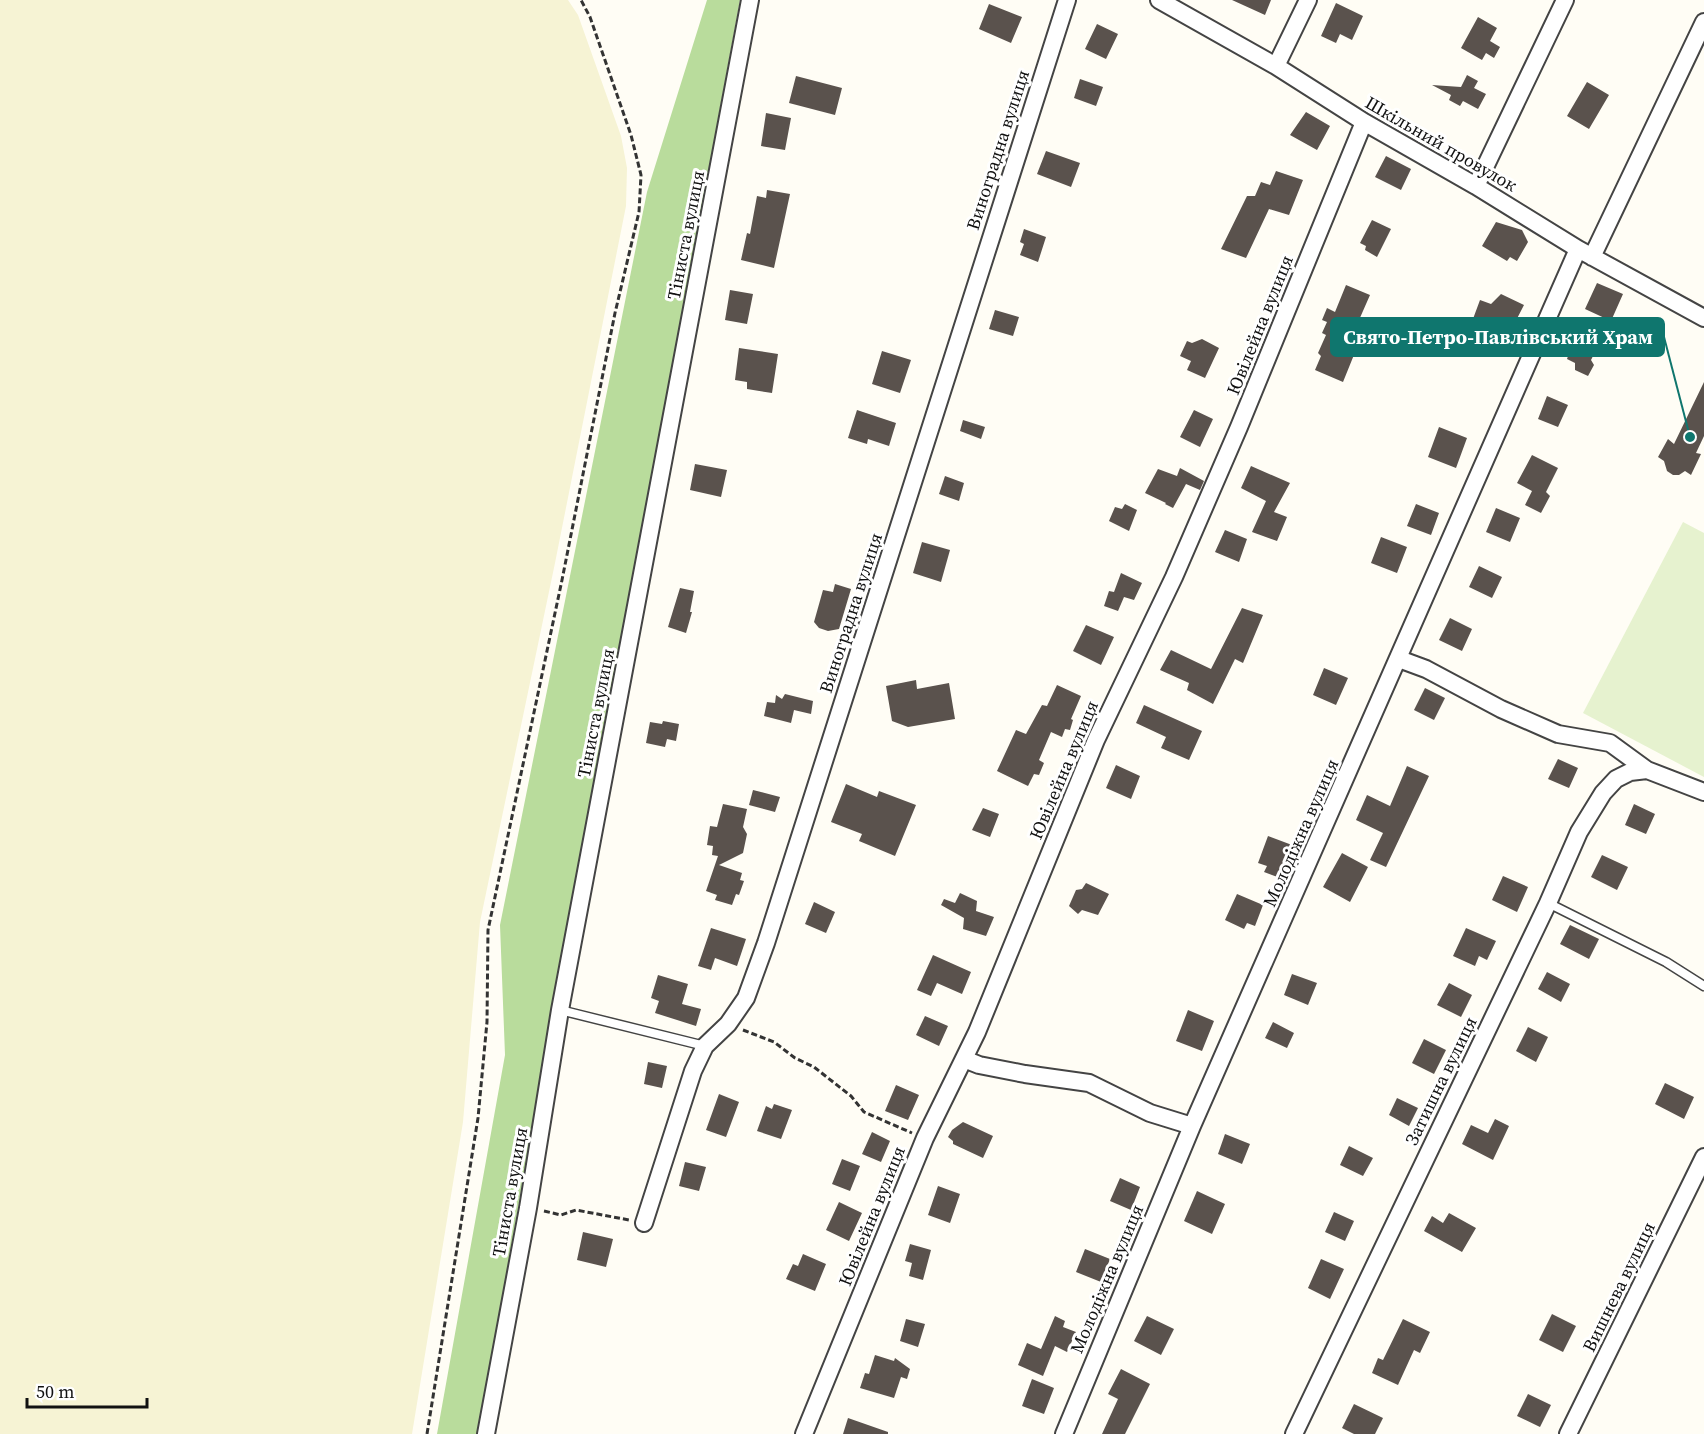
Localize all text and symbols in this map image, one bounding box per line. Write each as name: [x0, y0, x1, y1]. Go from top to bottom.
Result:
street label: Виноградна вулиця: [960, 67, 1035, 233]
street label: Шкільний провулок: [1361, 90, 1522, 197]
street label: Тіниста вулиця: [661, 168, 710, 302]
street label: Ювілейна вулиця: [1220, 251, 1299, 398]
callout: Свято-Петро-Павлівський Храм: [1331, 318, 1664, 356]
text: Свято-Петро-Павлівський Храм: [1343, 323, 1653, 351]
street label: Виноградна вулиця: [813, 530, 888, 696]
street label: Тіниста вулиця: [571, 646, 620, 780]
street label: Ювілейна вулиця: [1023, 696, 1104, 843]
street label: Молодіжна вулиця: [1257, 755, 1344, 911]
street label: Затишна вулиця: [1399, 1012, 1483, 1149]
street label: Тіниста вулиця: [486, 1125, 533, 1259]
street label: Ювілейна вулиця: [832, 1142, 911, 1289]
street label: Молодіжна вулиця: [1064, 1201, 1149, 1357]
street label: Вишнева вулиця: [1576, 1218, 1661, 1356]
scale bar: [27, 1371, 147, 1409]
text: 50 m: [36, 1379, 74, 1404]

